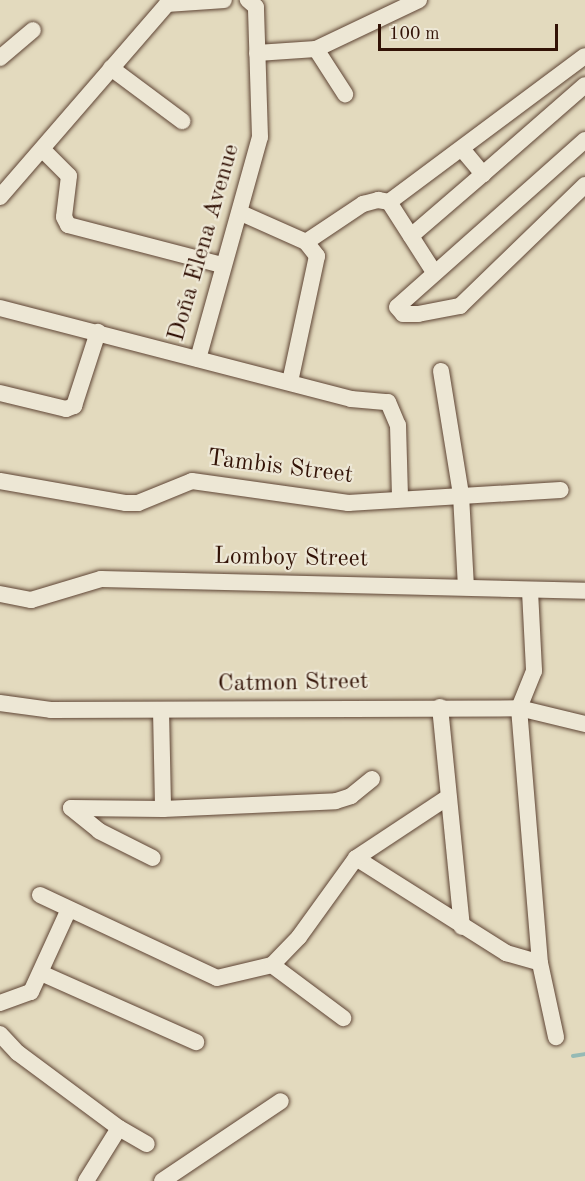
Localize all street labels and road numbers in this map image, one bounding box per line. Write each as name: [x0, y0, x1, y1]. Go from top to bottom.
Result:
street label: Doña Elena Avenue: [163, 141, 247, 345]
street label: Tambis Street: [206, 445, 354, 491]
street label: Lomboy Street: [214, 543, 368, 575]
street label: Catmon Street: [217, 668, 369, 700]

